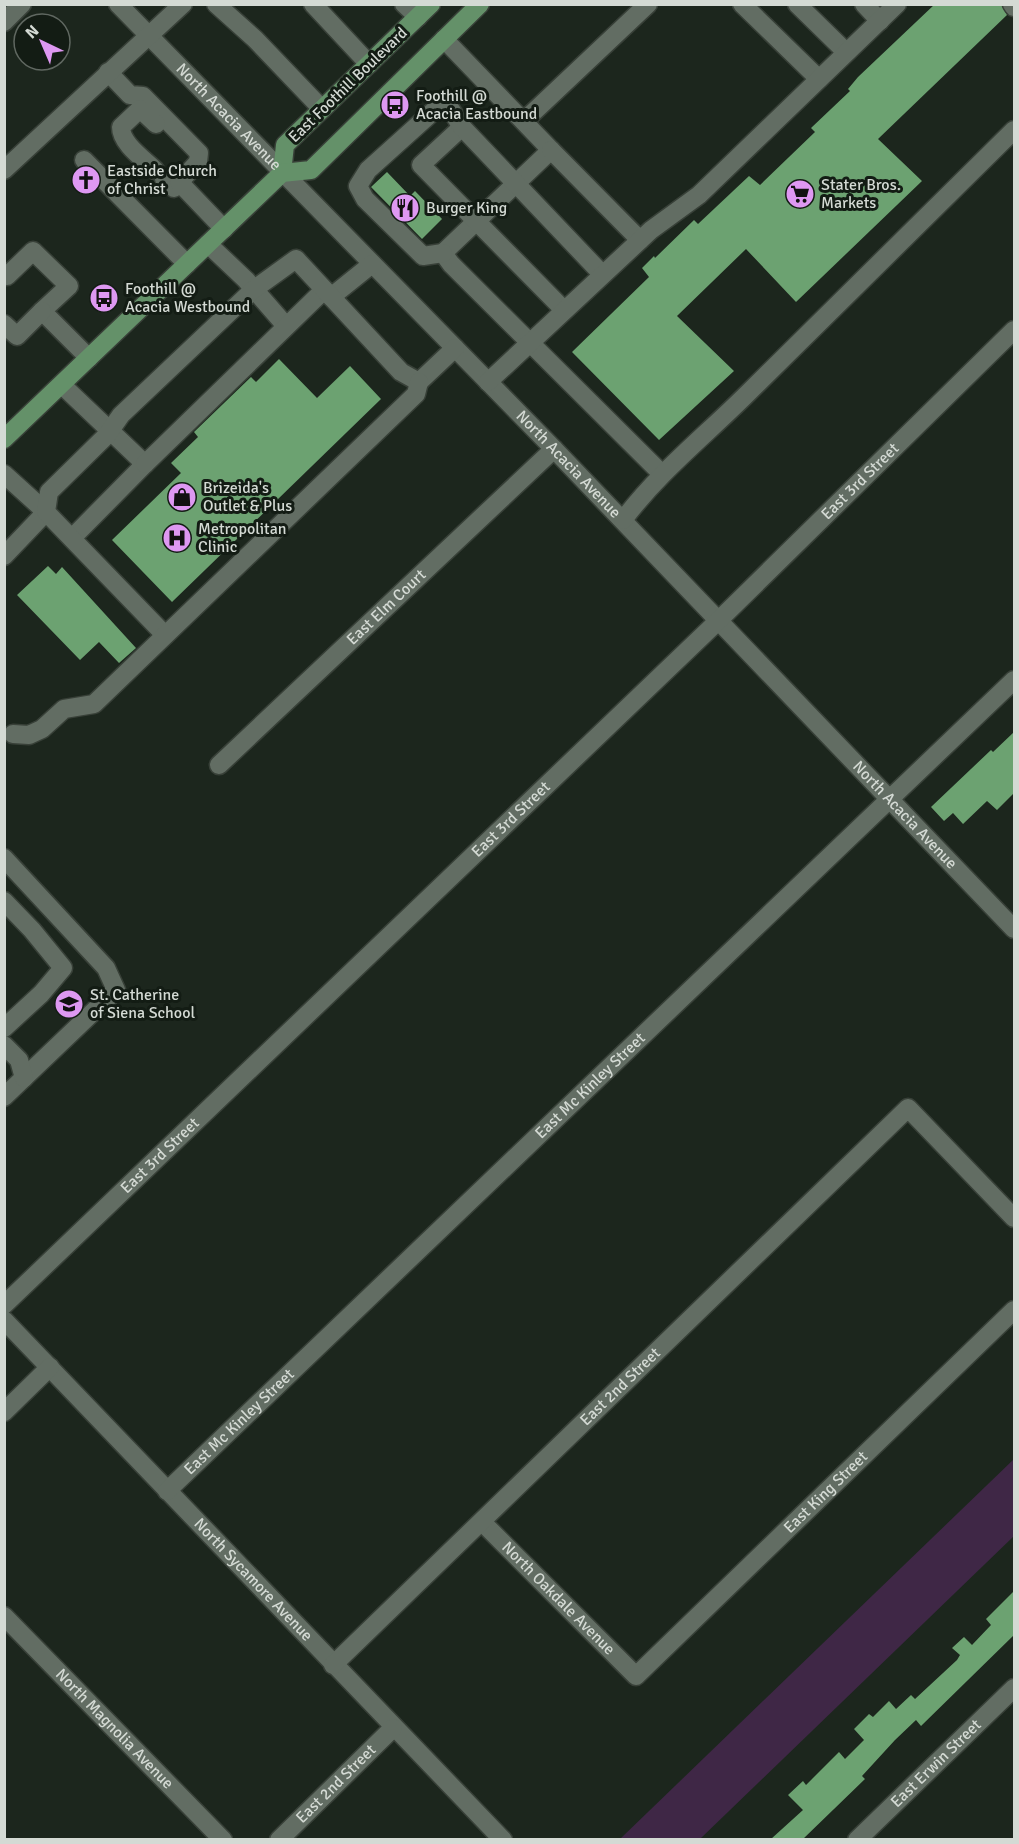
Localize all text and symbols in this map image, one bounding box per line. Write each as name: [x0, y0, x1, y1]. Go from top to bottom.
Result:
north arrow: [12, 12, 72, 72]
text: N: [21, 21, 43, 43]
street label: East Foothill Boulevard: [284, 23, 412, 147]
street label: North Acacia Avenue: [172, 59, 286, 175]
place label: Foothill @ Acacia Eastbound: [416, 86, 537, 124]
bus stop icon: Foothill @ Acacia Eastbound: [379, 89, 411, 121]
place label: Eastside Church of Christ: [107, 161, 217, 199]
church icon: Eastside Church of Christ: [70, 164, 102, 196]
place label: Stater Bros. Markets: [821, 175, 901, 213]
supermarket icon: Stater Bros. Markets: [784, 178, 816, 210]
restaurant icon: Burger King: [389, 192, 421, 224]
place label: Burger King: [426, 198, 507, 218]
place label: Foothill @ Acacia Westbound: [125, 279, 250, 317]
bus stop icon: Foothill @ Acacia Westbound: [88, 282, 120, 314]
street label: North Acacia Avenue: [512, 406, 625, 522]
street label: East 3rd Street: [817, 438, 904, 524]
place label: Brizeida's Outlet & Plus: [203, 478, 292, 516]
shop icon: Brizeida's Outlet & Plus: [166, 481, 198, 513]
place label: Metropolitan Clinic: [198, 519, 287, 557]
hospital icon: Metropolitan Clinic: [161, 522, 193, 554]
street label: East Elm Court: [342, 565, 430, 649]
street label: North Acacia Avenue: [848, 757, 961, 873]
street label: East 3rd Street: [467, 777, 555, 862]
place label: St. Catherine of Siena School: [90, 985, 195, 1023]
school or university icon: St. Catherine of Siena School: [53, 988, 85, 1020]
street label: East Mc Kinley Street: [531, 1028, 650, 1143]
street label: East 3rd Street: [116, 1113, 204, 1198]
street label: East 2nd Street: [576, 1343, 665, 1430]
street label: East Mc Kinley Street: [180, 1364, 299, 1479]
street label: East King Street: [780, 1447, 872, 1538]
street label: North Sycamore Avenue: [190, 1514, 317, 1646]
street label: North Oakdale Avenue: [497, 1537, 619, 1659]
street label: North Magnolia Avenue: [51, 1665, 178, 1793]
street label: East Erwin Street: [886, 1715, 986, 1812]
street label: East 2nd Street: [292, 1740, 381, 1828]

